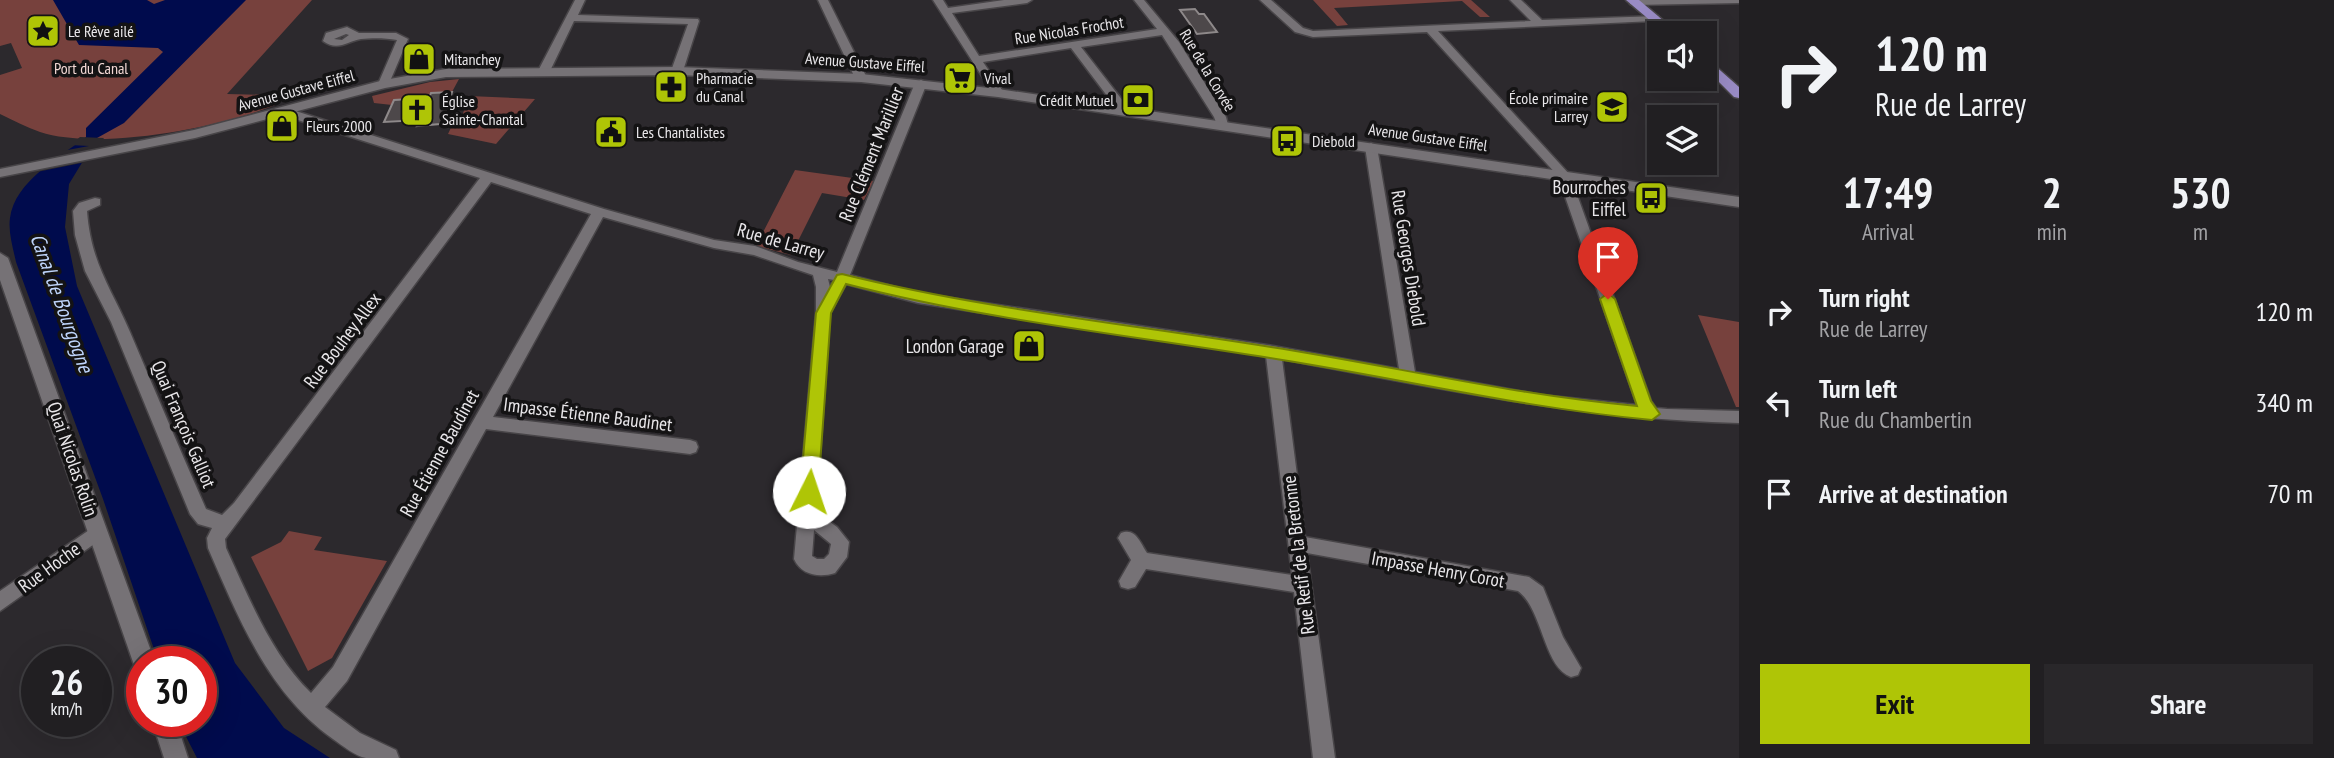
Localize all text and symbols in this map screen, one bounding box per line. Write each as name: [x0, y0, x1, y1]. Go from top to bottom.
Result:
street label: Rue Nicolas Frochot: [1013, 11, 1125, 48]
place icon: Le Rêve ailé: [24, 12, 62, 50]
place label: Le Rêve ailé: [68, 21, 134, 41]
map controls: [1647, 21, 1717, 175]
button: sound: [1647, 21, 1717, 91]
text: 120 m: [1875, 21, 1988, 85]
street label: Rue de la Corvée: [1176, 25, 1240, 115]
icon: right: [1760, 28, 1851, 119]
shop icon: Mitanchey: [400, 40, 438, 78]
street label: Avenue Gustave Eiffel: [805, 48, 926, 76]
place label: Mitanchey: [444, 49, 501, 69]
park label: Port du Canal: [54, 58, 128, 78]
supermarket icon: Vival: [941, 59, 979, 97]
street label: Avenue Gustave Eiffel: [236, 65, 357, 115]
pharmacy icon: Pharmacie du Canal: [652, 68, 690, 106]
place label: Pharmacie du Canal: [696, 68, 754, 106]
place label: Vival: [983, 68, 1011, 88]
bank icon: Crédit Mutuel: [1119, 81, 1157, 119]
street label: Rue Clément Marillier: [833, 82, 909, 225]
text: Rue de Larrey: [1875, 83, 2026, 125]
place label: École primaire Larrey: [1509, 88, 1588, 126]
school or university icon: École primaire Larrey: [1593, 88, 1631, 126]
place label: Crédit Mutuel: [1039, 90, 1114, 110]
church icon: Église Sainte-Chantal: [398, 91, 436, 129]
place label: Église Sainte-Chantal: [442, 91, 524, 129]
button: layers: [1647, 105, 1717, 175]
shop icon: Fleurs 2000: [263, 107, 301, 145]
public building icon: Les Chantalistes: [592, 113, 630, 151]
place label: Fleurs 2000: [306, 116, 372, 136]
street label: Avenue Gustave Eiffel: [1367, 119, 1489, 155]
place label: Les Chantalistes: [636, 122, 725, 142]
bus stop icon: Diebold: [1268, 122, 1306, 160]
place label: Diebold: [1312, 131, 1355, 151]
text: 17:49: [1842, 165, 1933, 220]
text: 2: [2042, 165, 2062, 220]
text: 530: [2170, 165, 2231, 220]
place label: Bourroches Eiffel: [1553, 175, 1627, 221]
bus stop icon: Bourroches Eiffel: [1632, 179, 1670, 217]
street label: Rue Georges Diebold: [1386, 188, 1432, 328]
street label: Rue de Larrey: [735, 217, 828, 265]
text: Arrival: [1862, 217, 1914, 246]
text: min: [2037, 217, 2067, 246]
text: m: [2193, 217, 2208, 246]
pin: [1578, 227, 1638, 299]
water label: Canal de Bourgogne: [24, 230, 100, 377]
icon: arrive: [1589, 238, 1627, 276]
text: Turn right: [1819, 281, 1910, 314]
street label: Rue Bouhey Allex: [298, 287, 386, 393]
icon: right: [1760, 293, 1798, 331]
text: 120 m: [2255, 295, 2313, 328]
text: Rue de Larrey: [1819, 314, 1928, 343]
shop icon: London Garage: [1010, 327, 1048, 365]
place label: London Garage: [906, 334, 1004, 358]
street label: Quai François Galliot: [146, 357, 222, 492]
text: Turn left: [1819, 372, 1897, 405]
icon: left: [1760, 384, 1798, 422]
street label: Rue Étienne Baudinet: [394, 385, 484, 521]
text: 340 m: [2255, 386, 2313, 419]
street label: Impasse Étienne Baudinet: [502, 392, 675, 436]
street label: Quai Nicolas Rolin: [42, 399, 104, 519]
text: Rue du Chambertin: [1819, 405, 1972, 434]
position arrow: [772, 455, 846, 529]
street label: Rue Retif de la Bretonne: [1276, 474, 1320, 636]
icon: arrive: [1760, 475, 1798, 513]
text: Arrive at destination: [1819, 477, 2008, 510]
text: 70 m: [2267, 477, 2313, 510]
street label: Rue Hoche: [13, 536, 85, 597]
street label: Impasse Henry Corot: [1370, 545, 1507, 593]
speed limit sign: 30: [126, 646, 217, 737]
text: 26: [50, 659, 83, 705]
button: Exit: [1760, 664, 2030, 744]
button: Share: [2044, 664, 2313, 744]
text: km/h: [51, 697, 82, 720]

